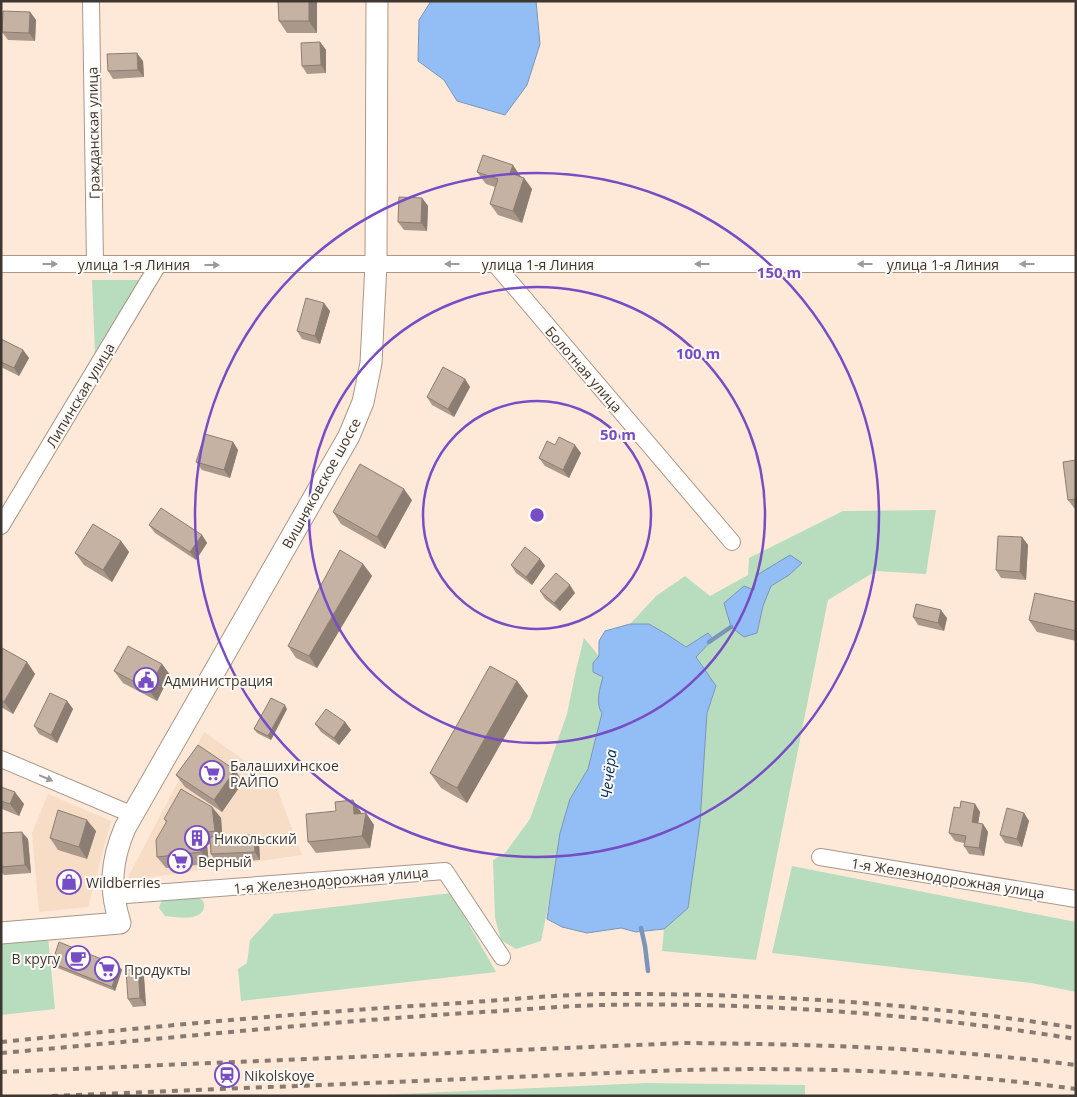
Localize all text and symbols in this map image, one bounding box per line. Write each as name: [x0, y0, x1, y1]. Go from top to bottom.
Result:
street label: Гражданская улица: [82, 67, 104, 199]
street label: улица 1-я Линия: [78, 255, 190, 274]
street label: улица 1-я Линия: [482, 255, 594, 274]
street label: улица 1-я Линия: [887, 255, 999, 274]
one-way arrow: [42, 260, 58, 268]
one-way arrow: [444, 260, 460, 268]
one-way arrow: [694, 260, 710, 268]
one-way arrow: [856, 260, 872, 268]
one-way arrow: [1019, 260, 1035, 268]
one-way arrow: [205, 261, 221, 269]
text: 150 m: [757, 262, 801, 282]
street label: Болотная улица: [541, 322, 627, 416]
street label: Липинская улица: [41, 339, 119, 451]
text: 100 m: [676, 343, 720, 363]
street label: Вишняковское шоссе: [277, 414, 365, 552]
text: 50 m: [600, 424, 636, 444]
centre of rings: [528, 506, 546, 524]
public building icon: Администрация: [133, 667, 159, 693]
place label: Администрация: [164, 671, 273, 690]
water label: Чечёра: [595, 748, 621, 800]
place label: Балашихинское РАЙПО: [230, 756, 339, 791]
supermarket icon: Балашихинское РАЙПО: [199, 760, 225, 786]
one-way arrow: [39, 774, 54, 782]
building icon: Никольский: [184, 825, 210, 851]
place label: Никольский: [214, 829, 297, 848]
supermarket icon: Верный: [167, 848, 193, 874]
place label: Верный: [198, 852, 252, 871]
street label: 1-я Железнодорожная улица: [850, 853, 1046, 903]
street label: 1-я Железнодорожная улица: [233, 862, 429, 898]
shop icon: Wildberries: [56, 869, 82, 895]
place label: Wildberries: [86, 873, 161, 892]
cafe icon: В кругу: [65, 945, 91, 971]
place label: В кругу: [11, 949, 61, 968]
supermarket icon: Продукты: [94, 956, 120, 982]
place label: Продукты: [124, 960, 191, 979]
station icon: Nikolskoye: [214, 1062, 240, 1088]
place label: Nikolskoye: [244, 1066, 315, 1085]

